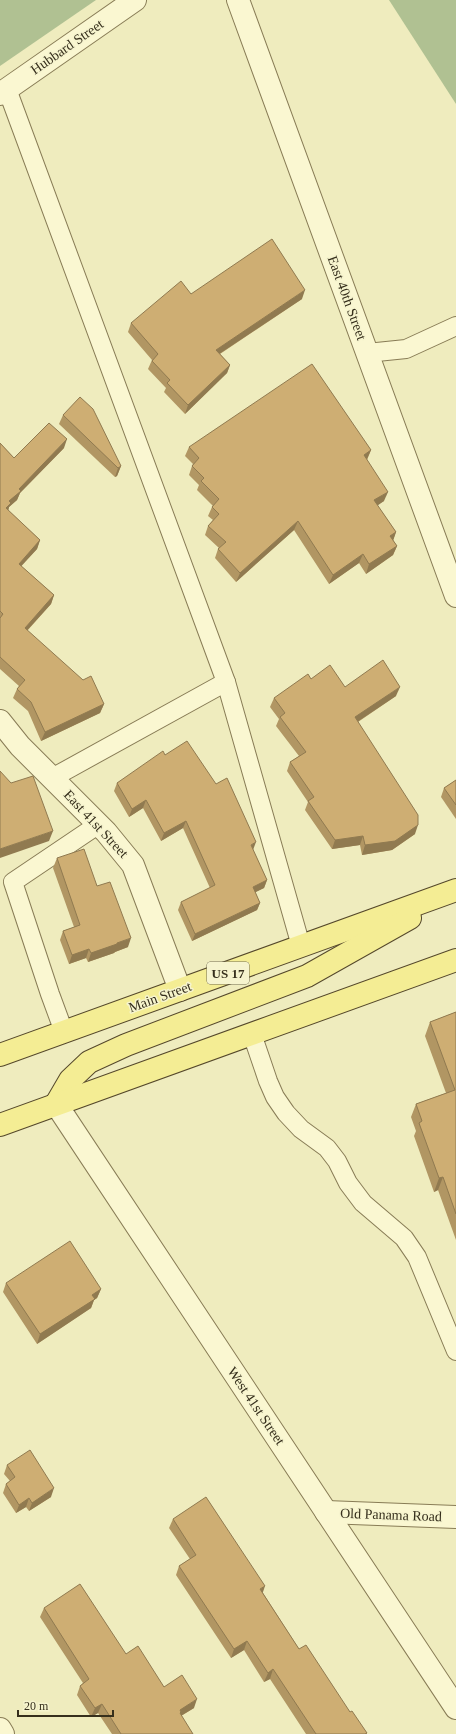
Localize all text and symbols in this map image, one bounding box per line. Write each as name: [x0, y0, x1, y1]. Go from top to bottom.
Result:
street label: Hubbard Street: [28, 16, 106, 78]
street label: East 40th Street: [325, 254, 369, 342]
street label: East 41st Street: [61, 787, 131, 861]
road number: US 17: [207, 962, 249, 984]
street label: Main Street: [127, 979, 194, 1015]
street label: West 41st Street: [224, 1364, 288, 1448]
street label: Old Panama Road: [340, 1506, 442, 1524]
scale bar: [18, 1692, 113, 1718]
text: 20 m: [24, 1699, 49, 1713]

